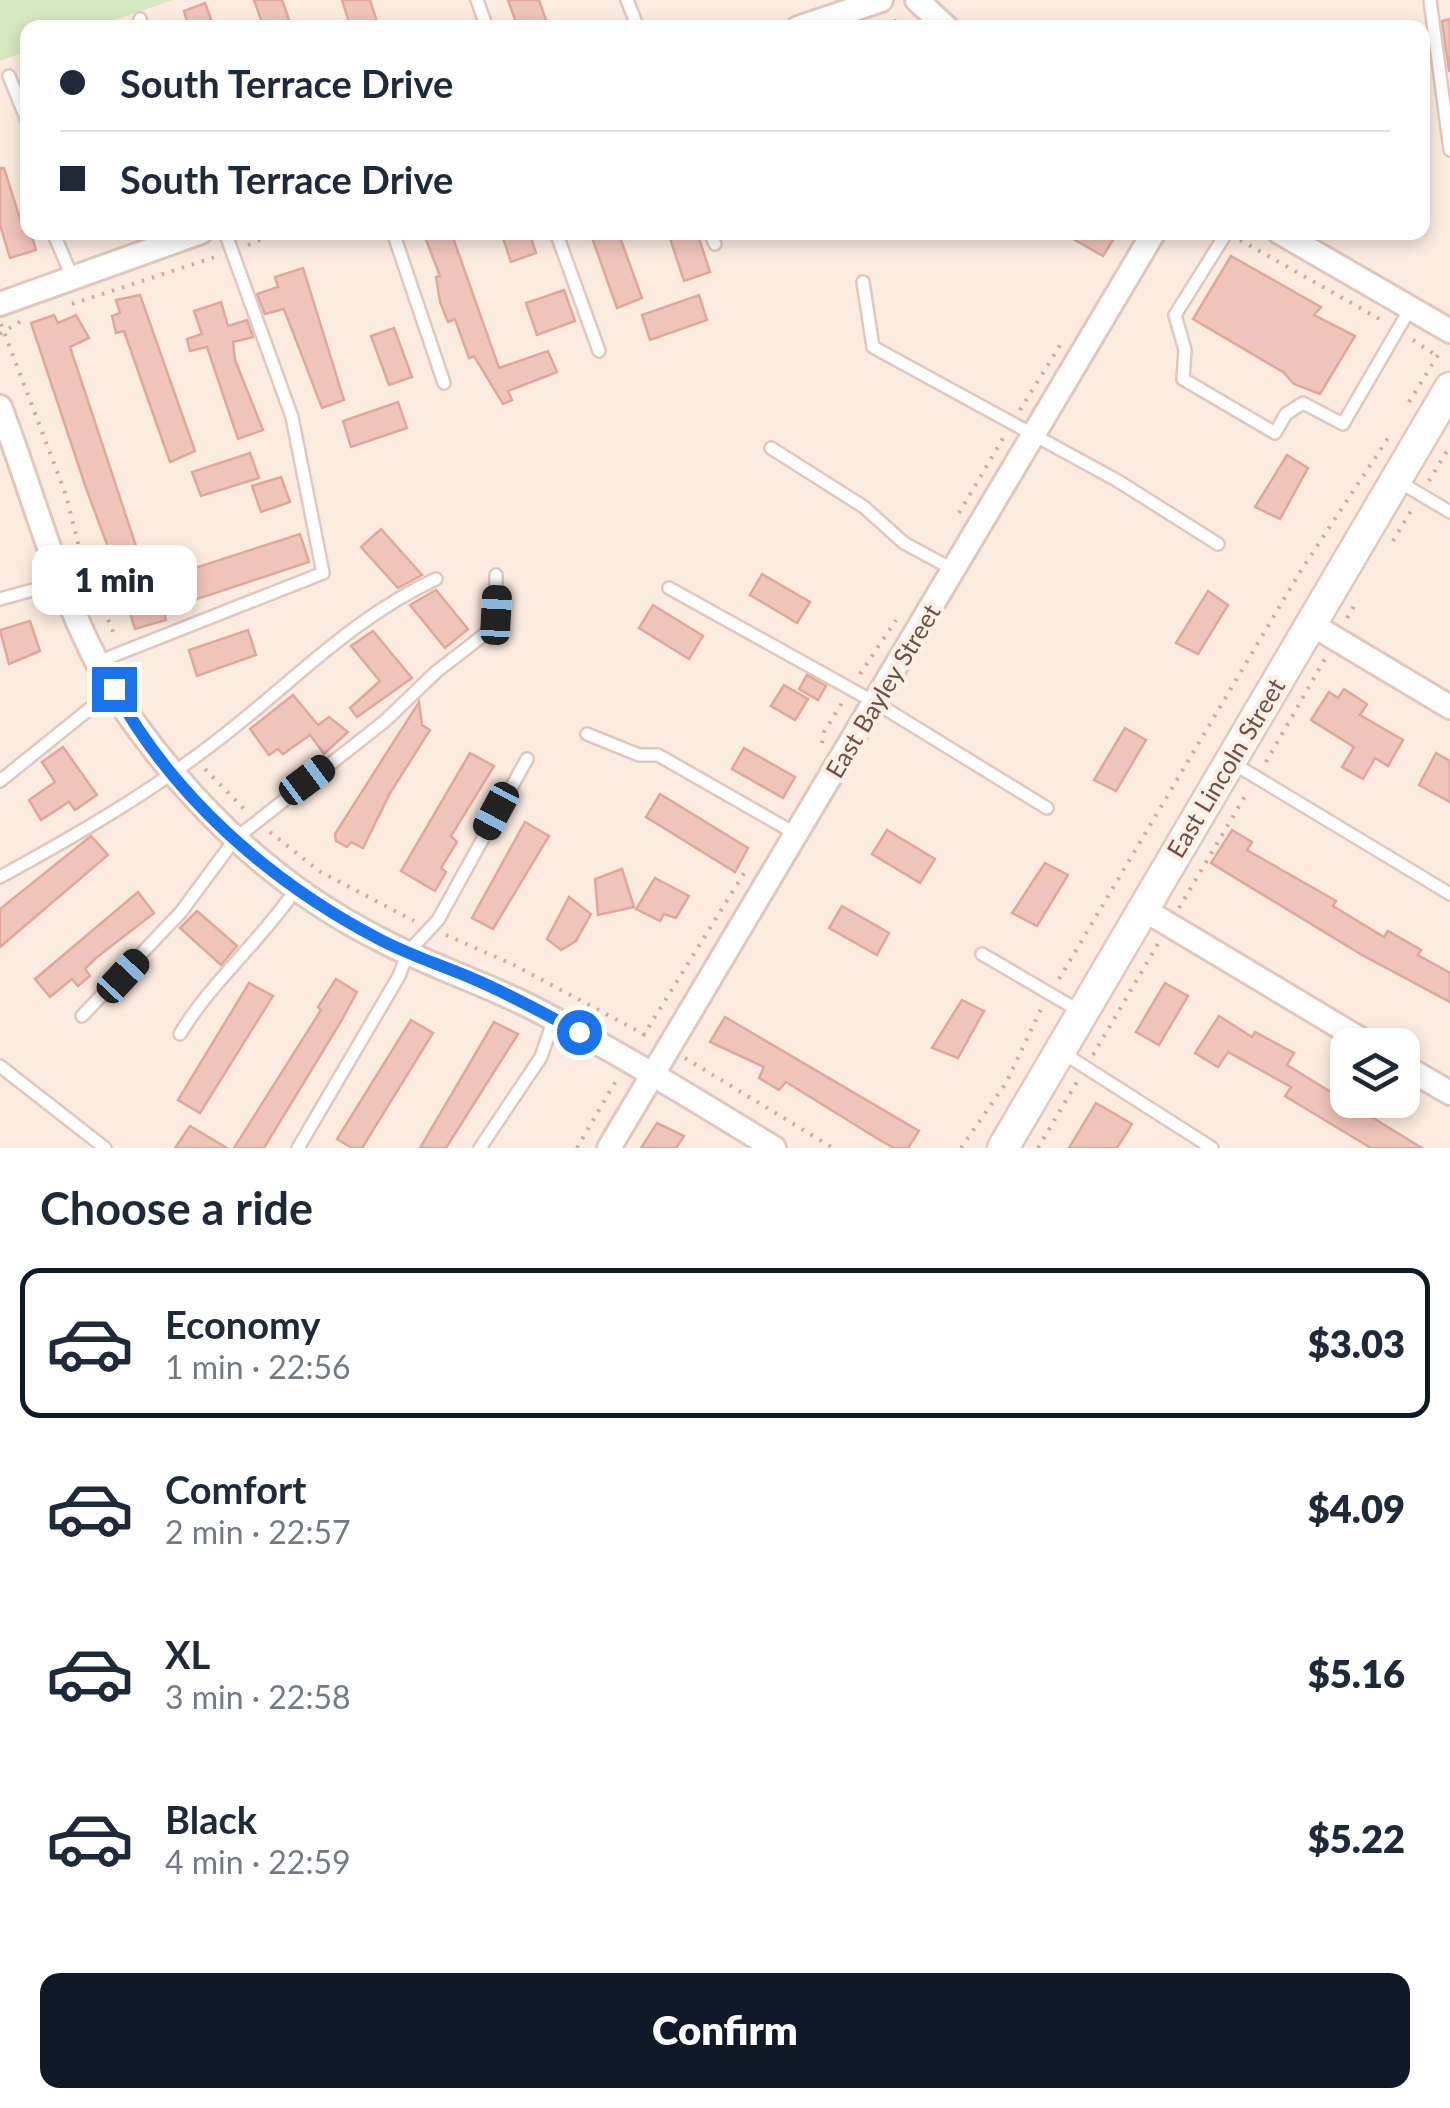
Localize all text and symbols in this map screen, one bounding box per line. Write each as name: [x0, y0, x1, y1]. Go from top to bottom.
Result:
text: South Terrace Drive: [120, 60, 453, 106]
text: South Terrace Drive: [120, 156, 453, 202]
callout: 1 min: [32, 544, 196, 614]
text: 1 min: [75, 560, 154, 599]
car: [479, 584, 513, 646]
street label: East Bayley Street: [819, 598, 946, 783]
route end: [92, 667, 137, 712]
street label: East Lincoln Street: [1160, 672, 1290, 862]
car: [274, 750, 340, 810]
car: [469, 777, 523, 845]
car: [92, 944, 154, 1008]
route start: [557, 1010, 602, 1055]
map controls: [1330, 1028, 1420, 1118]
button: layers: [1330, 1028, 1420, 1118]
text: Choose a ride: [40, 1181, 313, 1235]
icon: car: [45, 1298, 135, 1388]
text: Economy: [165, 1301, 320, 1347]
text: $3.03: [1308, 1320, 1405, 1366]
text: 1 min · 22:56: [165, 1347, 351, 1386]
icon: car: [45, 1463, 135, 1553]
text: Comfort: [165, 1466, 306, 1512]
text: $4.09: [1308, 1485, 1405, 1531]
text: 2 min · 22:57: [165, 1512, 351, 1551]
icon: car: [45, 1628, 135, 1718]
text: XL: [165, 1631, 210, 1677]
text: $5.16: [1308, 1650, 1405, 1696]
text: 3 min · 22:58: [165, 1677, 351, 1716]
icon: car: [45, 1793, 135, 1883]
text: Black: [165, 1796, 257, 1842]
text: $5.22: [1308, 1815, 1405, 1861]
text: 4 min · 22:59: [165, 1842, 351, 1881]
button: Confirm: [40, 1973, 1410, 2088]

